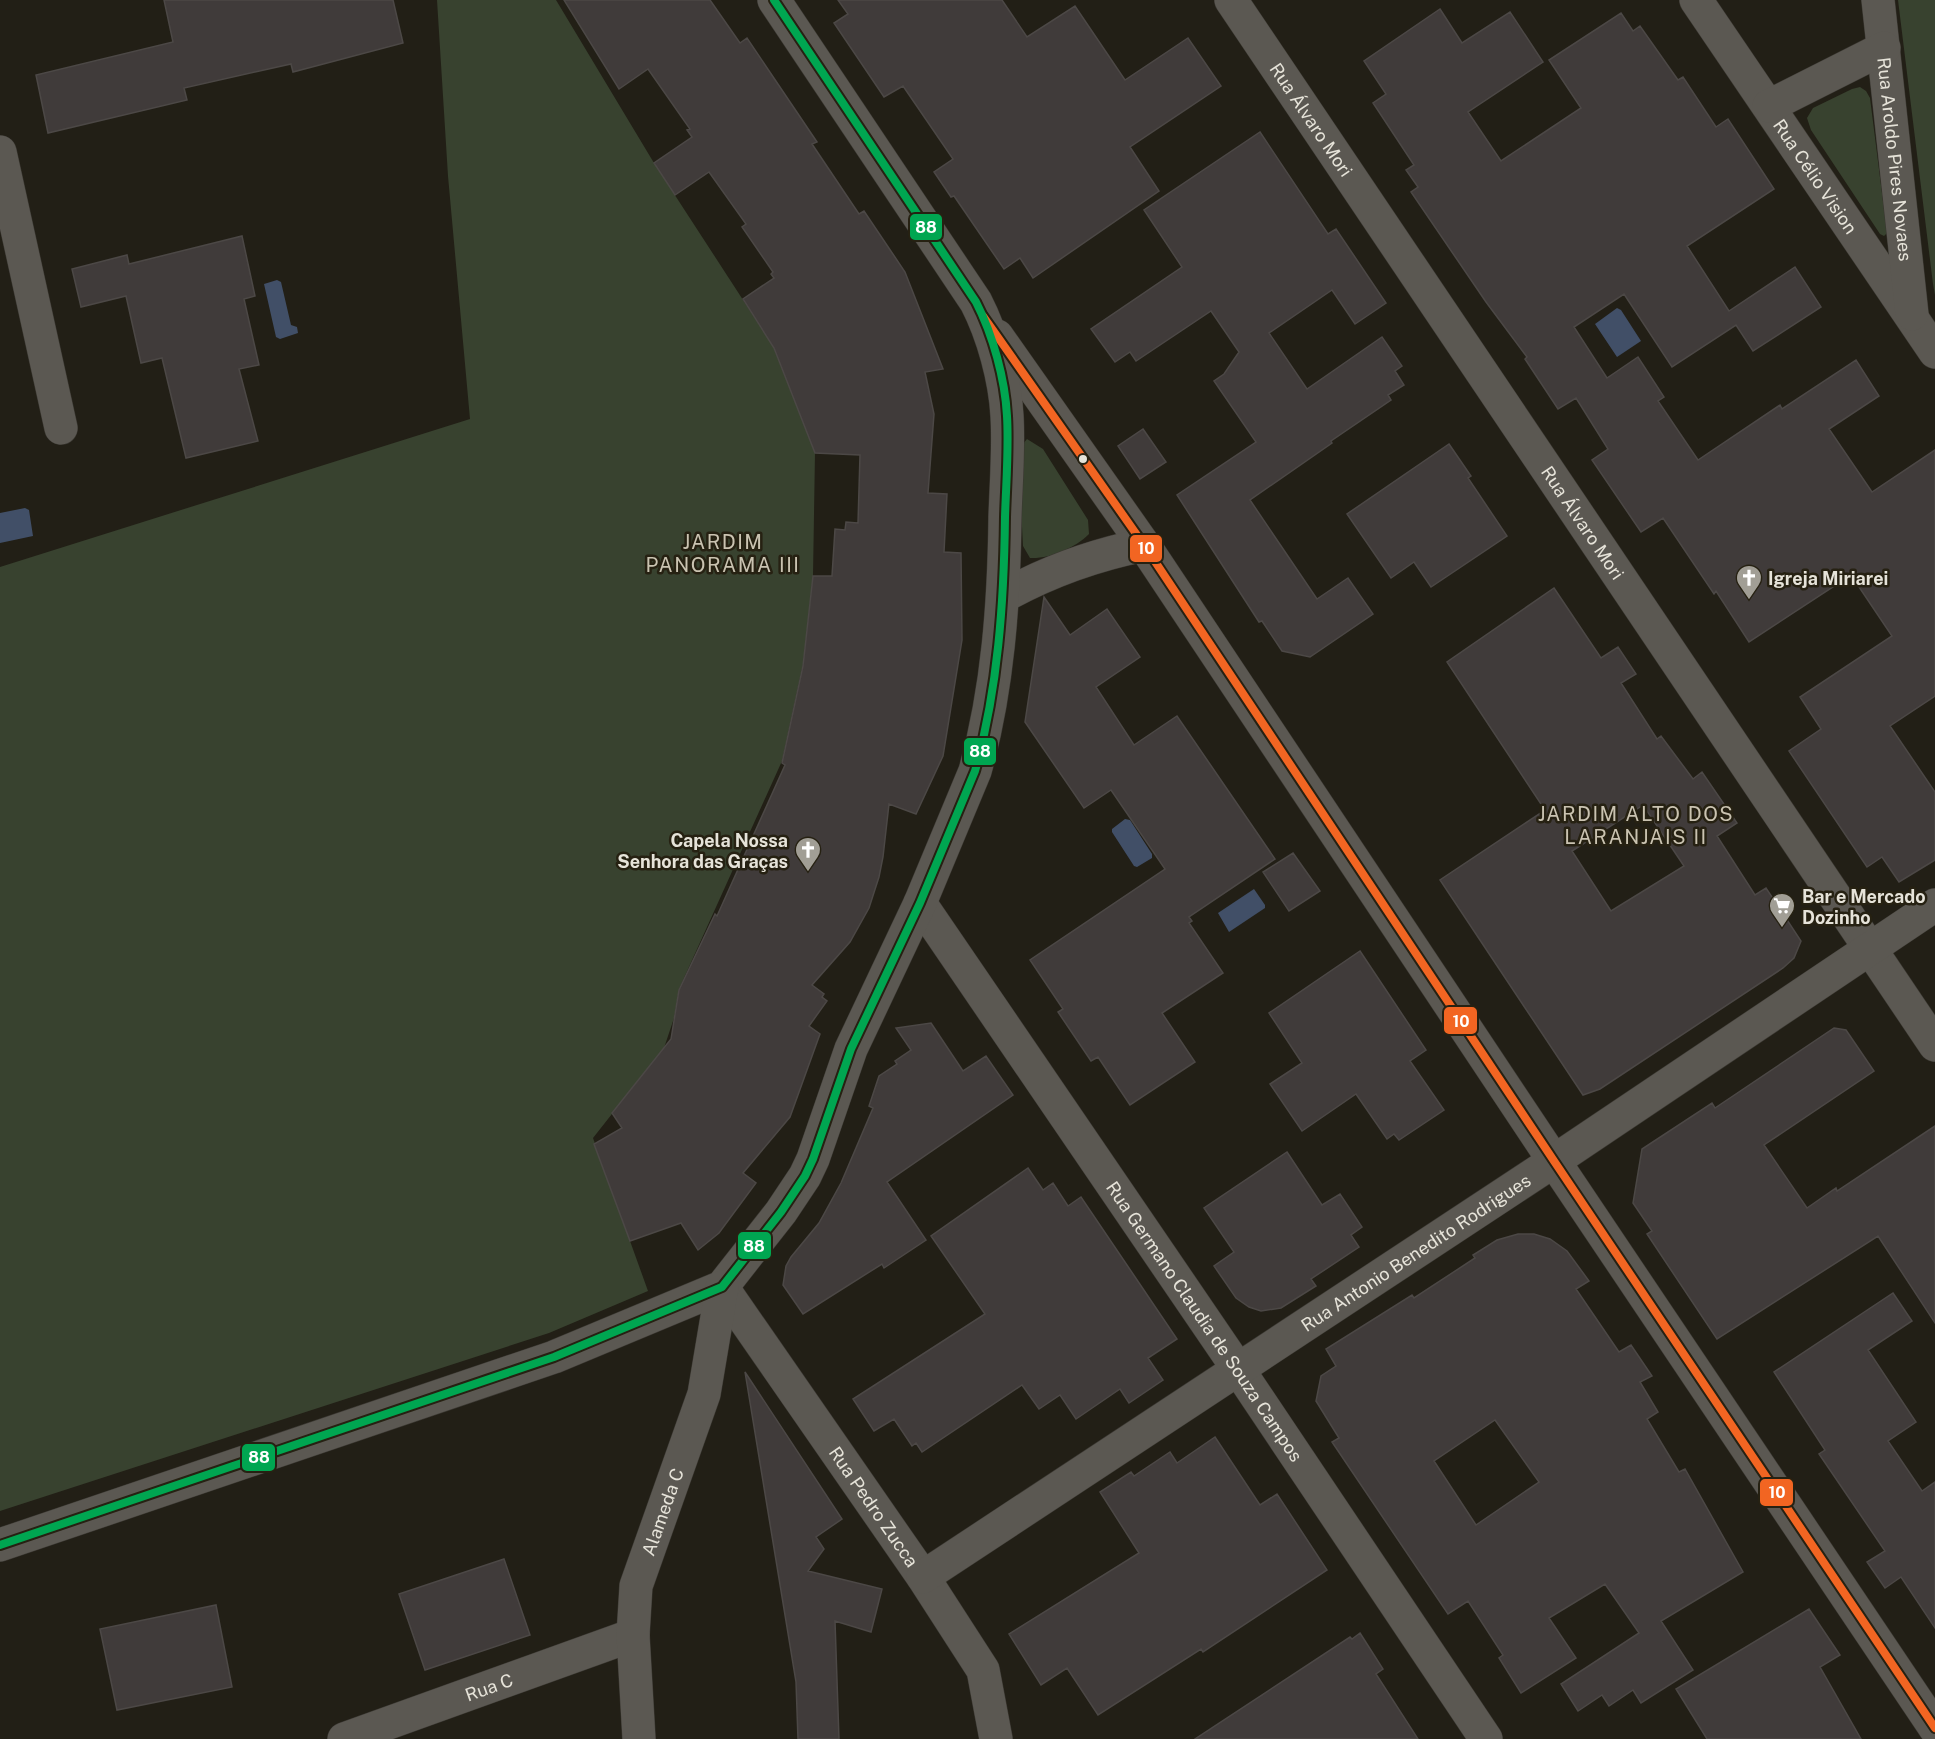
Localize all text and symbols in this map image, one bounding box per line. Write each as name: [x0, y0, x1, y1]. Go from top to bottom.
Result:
street label: Rua Aroldo Pires Novaes: [1874, 56, 1917, 262]
street label: Rua Álvaro Mori: [1266, 59, 1357, 180]
street label: Rua Célio Vision: [1769, 115, 1862, 238]
line badge: 88: [909, 213, 943, 241]
text: 88: [915, 218, 937, 237]
unlabelled marker: [1077, 453, 1089, 465]
street label: Rua Álvaro Mori: [1537, 462, 1629, 583]
district label: JARDIM PANORAMA III: [645, 530, 801, 577]
line badge: 10: [1129, 534, 1163, 563]
text: 10: [1137, 539, 1155, 558]
church icon: Igreja Miriarei: [1734, 563, 1764, 601]
place label: Igreja Miriarei: [1768, 568, 1888, 589]
line badge: 88: [963, 737, 997, 766]
text: 88: [969, 742, 991, 761]
district label: JARDIM ALTO DOS LARANJAIS II: [1538, 802, 1734, 849]
place label: Capela Nossa Senhora das Graças: [617, 830, 788, 872]
church icon: Capela Nossa Senhora das Graças: [793, 835, 823, 873]
place label: Bar e Mercado Dozinho: [1802, 886, 1926, 928]
supermarket icon: Bar e Mercado Dozinho: [1767, 891, 1797, 929]
line badge: 10: [1443, 1006, 1478, 1035]
text: 10: [1452, 1012, 1470, 1031]
street label: Rua Antonio Benedito Rodrigues: [1297, 1169, 1534, 1335]
street label: Rua Germano Claudia de Souza Campos: [1102, 1177, 1307, 1465]
line badge: 88: [737, 1231, 772, 1260]
text: 88: [743, 1237, 765, 1256]
street label: Rua Pedro Zucca: [825, 1442, 923, 1571]
line badge: 88: [241, 1443, 276, 1472]
text: 88: [248, 1448, 270, 1467]
street label: Alameda C: [637, 1465, 687, 1558]
line badge: 10: [1759, 1478, 1794, 1507]
text: 10: [1768, 1483, 1786, 1502]
street label: Rua C: [462, 1669, 516, 1705]

